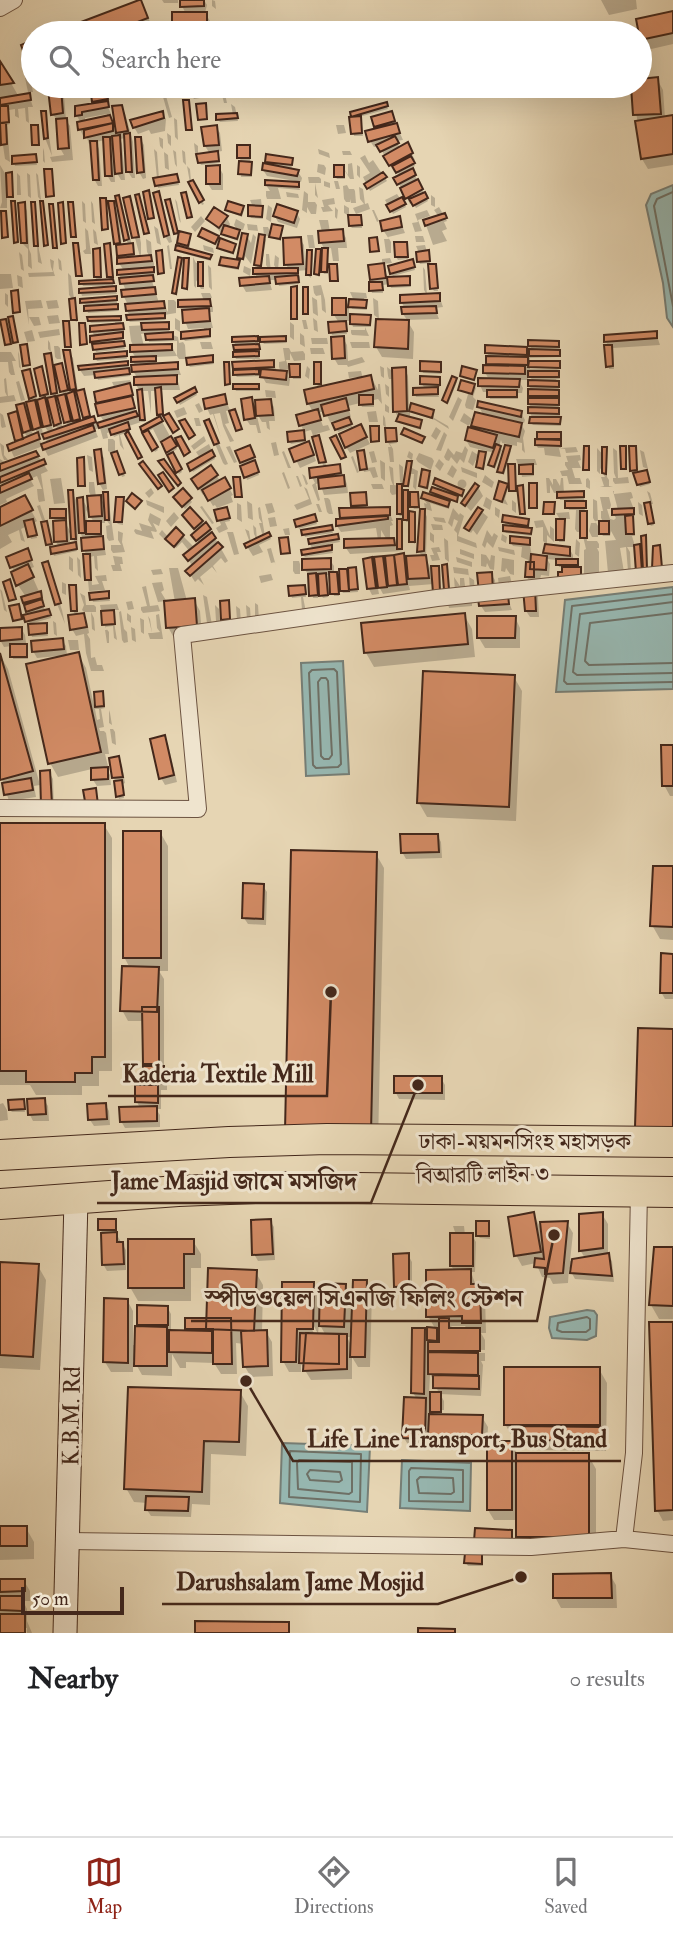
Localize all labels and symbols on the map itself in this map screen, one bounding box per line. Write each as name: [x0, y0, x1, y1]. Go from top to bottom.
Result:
callout: Kaderia Textile Mill: [108, 1051, 327, 1096]
text: Kaderia Textile Mill: [122, 1059, 315, 1090]
street label: ঢাকা-ময়মনসিংহ মহাসড়ক: [418, 1127, 632, 1156]
callout: Jame Masjid জামে মসজিদ: [97, 1158, 371, 1203]
street label: বিআরটি লাইন ৩: [415, 1159, 550, 1190]
text: Jame Masjid জামে মসজিদ: [110, 1166, 359, 1197]
callout: স্পীডওয়েল সিএনজি ফিলিং স্টেশন: [191, 1276, 537, 1321]
text: স্পীডওয়েল সিএনজি ফিলিং স্টেশন: [204, 1283, 525, 1314]
street label: K.B.M. Rd: [56, 1366, 87, 1466]
callout: Life Line Transport, Bus Stand: [293, 1416, 621, 1461]
text: Life Line Transport, Bus Stand: [307, 1424, 607, 1455]
callout: Darushsalam Jame Mosjid: [162, 1559, 438, 1604]
text: Darushsalam Jame Mosjid: [176, 1567, 424, 1598]
scale bar: [21, 1584, 124, 1616]

